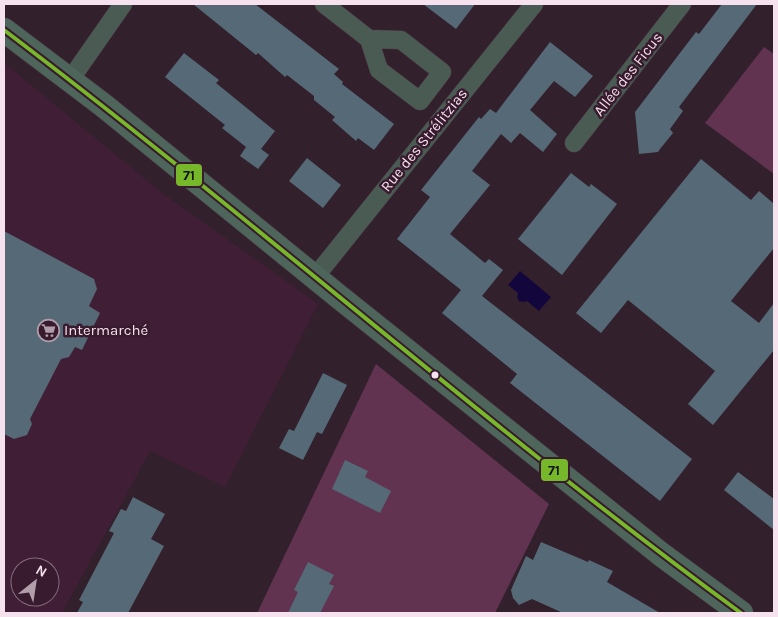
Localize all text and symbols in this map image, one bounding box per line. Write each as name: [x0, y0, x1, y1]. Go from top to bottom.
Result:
street label: Allée des Ficus: [590, 29, 666, 119]
street label: Rue des Strélitzias: [377, 85, 471, 195]
line badge: 71: [175, 163, 203, 187]
text: 71: [183, 167, 195, 184]
supermarket icon: Intermarché: [36, 318, 60, 342]
place label: Intermarché: [64, 321, 148, 339]
unlabelled marker: [430, 370, 440, 380]
line badge: 71: [540, 458, 569, 482]
text: 71: [548, 462, 560, 479]
north arrow: [10, 557, 60, 607]
text: N: [33, 561, 50, 581]

